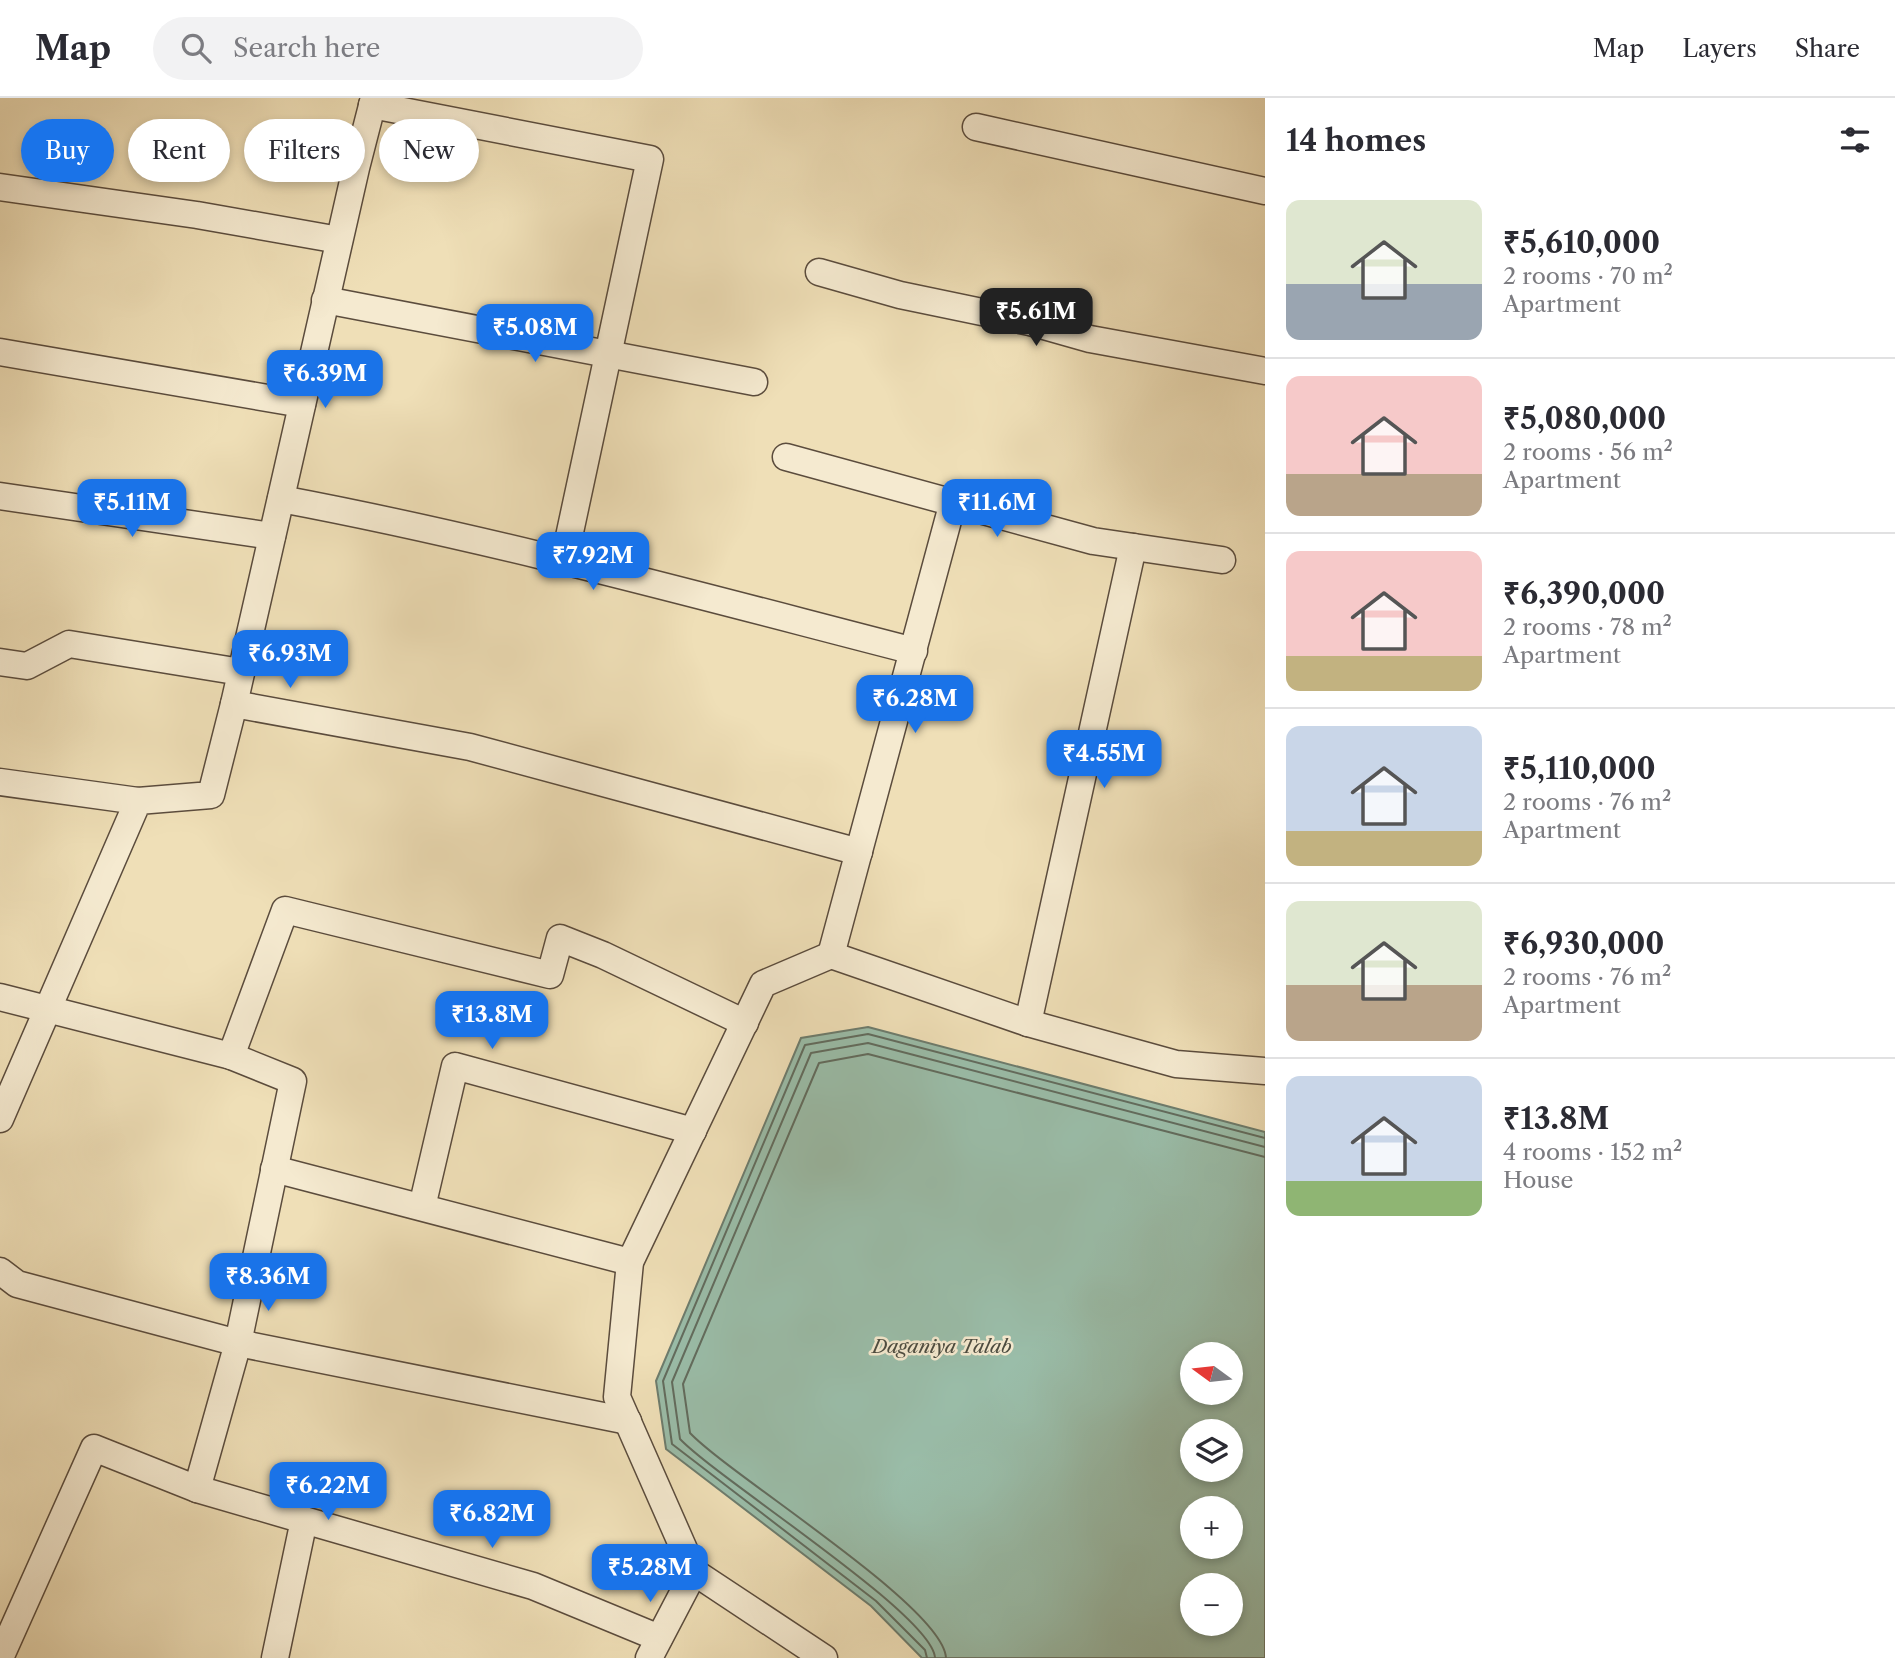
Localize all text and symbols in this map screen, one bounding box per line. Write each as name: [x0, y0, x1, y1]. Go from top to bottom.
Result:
search box: [153, 17, 643, 80]
text: Map: [35, 28, 111, 69]
icon: search: [177, 29, 215, 67]
text: Search here: [233, 32, 380, 64]
text: Map: [1593, 34, 1644, 63]
text: Layers: [1682, 34, 1757, 63]
text: Share: [1795, 34, 1860, 63]
chip: Buy: [21, 119, 114, 182]
chip: Rent: [128, 119, 230, 182]
chip: Filters: [244, 119, 365, 182]
chip: New: [379, 119, 479, 182]
icon: filters: [1836, 121, 1874, 159]
text: 14 homes: [1286, 122, 1426, 159]
text: ₹5,610,000: [1503, 224, 1660, 261]
icon: home: [1342, 228, 1426, 312]
text: 2 rooms · 70 m²: [1503, 262, 1673, 290]
pin: ₹5.61M: [979, 288, 1093, 348]
text: Apartment: [1503, 290, 1621, 318]
text: ₹5.61M: [996, 297, 1076, 325]
pin: ₹5.08M: [478, 304, 592, 364]
text: ₹5.08M: [492, 313, 578, 341]
pin: ₹6.39M: [268, 350, 382, 410]
text: ₹6.39M: [283, 359, 367, 387]
text: ₹5,080,000: [1503, 400, 1666, 437]
icon: home: [1342, 404, 1426, 488]
text: 2 rooms · 56 m²: [1503, 438, 1673, 466]
text: Apartment: [1503, 466, 1621, 494]
pin: ₹5.11M: [75, 480, 189, 539]
pin: ₹11.6M: [940, 480, 1054, 539]
text: ₹5.11M: [93, 488, 171, 516]
text: ₹11.6M: [958, 488, 1036, 516]
pin: ₹7.92M: [536, 532, 650, 592]
text: ₹7.92M: [552, 541, 634, 569]
text: ₹6,390,000: [1503, 575, 1665, 612]
icon: home: [1342, 579, 1426, 663]
text: 2 rooms · 78 m²: [1503, 613, 1672, 641]
pin: ₹6.93M: [233, 630, 347, 690]
text: ₹6.93M: [248, 639, 332, 667]
text: Apartment: [1503, 641, 1621, 669]
pin: ₹6.28M: [858, 676, 972, 735]
text: ₹6.28M: [872, 684, 958, 712]
pin: ₹4.55M: [1047, 730, 1161, 790]
text: ₹4.55M: [1063, 739, 1145, 767]
text: ₹5,110,000: [1503, 750, 1656, 787]
icon: home: [1342, 754, 1426, 838]
text: 2 rooms · 76 m²: [1503, 788, 1671, 816]
text: Apartment: [1503, 816, 1621, 844]
text: ₹6,930,000: [1503, 925, 1664, 962]
icon: home: [1342, 929, 1426, 1013]
text: 2 rooms · 76 m²: [1503, 963, 1671, 991]
text: Apartment: [1503, 991, 1621, 1019]
pin: ₹13.8M: [435, 992, 549, 1051]
text: ₹13.8M: [451, 1000, 533, 1028]
text: ₹13.8M: [1503, 1100, 1609, 1137]
icon: home: [1342, 1104, 1426, 1188]
text: 4 rooms · 152 m²: [1503, 1138, 1683, 1166]
text: House: [1503, 1166, 1573, 1194]
pin: ₹8.36M: [211, 1254, 325, 1313]
text: ₹8.36M: [226, 1262, 310, 1290]
water label: Daganiya Talab: [870, 1335, 1012, 1358]
north arrow: [1180, 1342, 1242, 1405]
map controls: [1180, 1342, 1243, 1636]
button: layers: [1180, 1419, 1243, 1482]
pin: ₹6.22M: [271, 1462, 385, 1522]
text: ₹6.22M: [286, 1471, 370, 1499]
pin: ₹6.82M: [435, 1490, 549, 1550]
button: +: [1180, 1496, 1243, 1559]
text: ₹6.82M: [449, 1499, 535, 1527]
pin: ₹5.28M: [593, 1544, 707, 1604]
text: ₹5.28M: [608, 1553, 692, 1581]
button: −: [1180, 1573, 1243, 1636]

